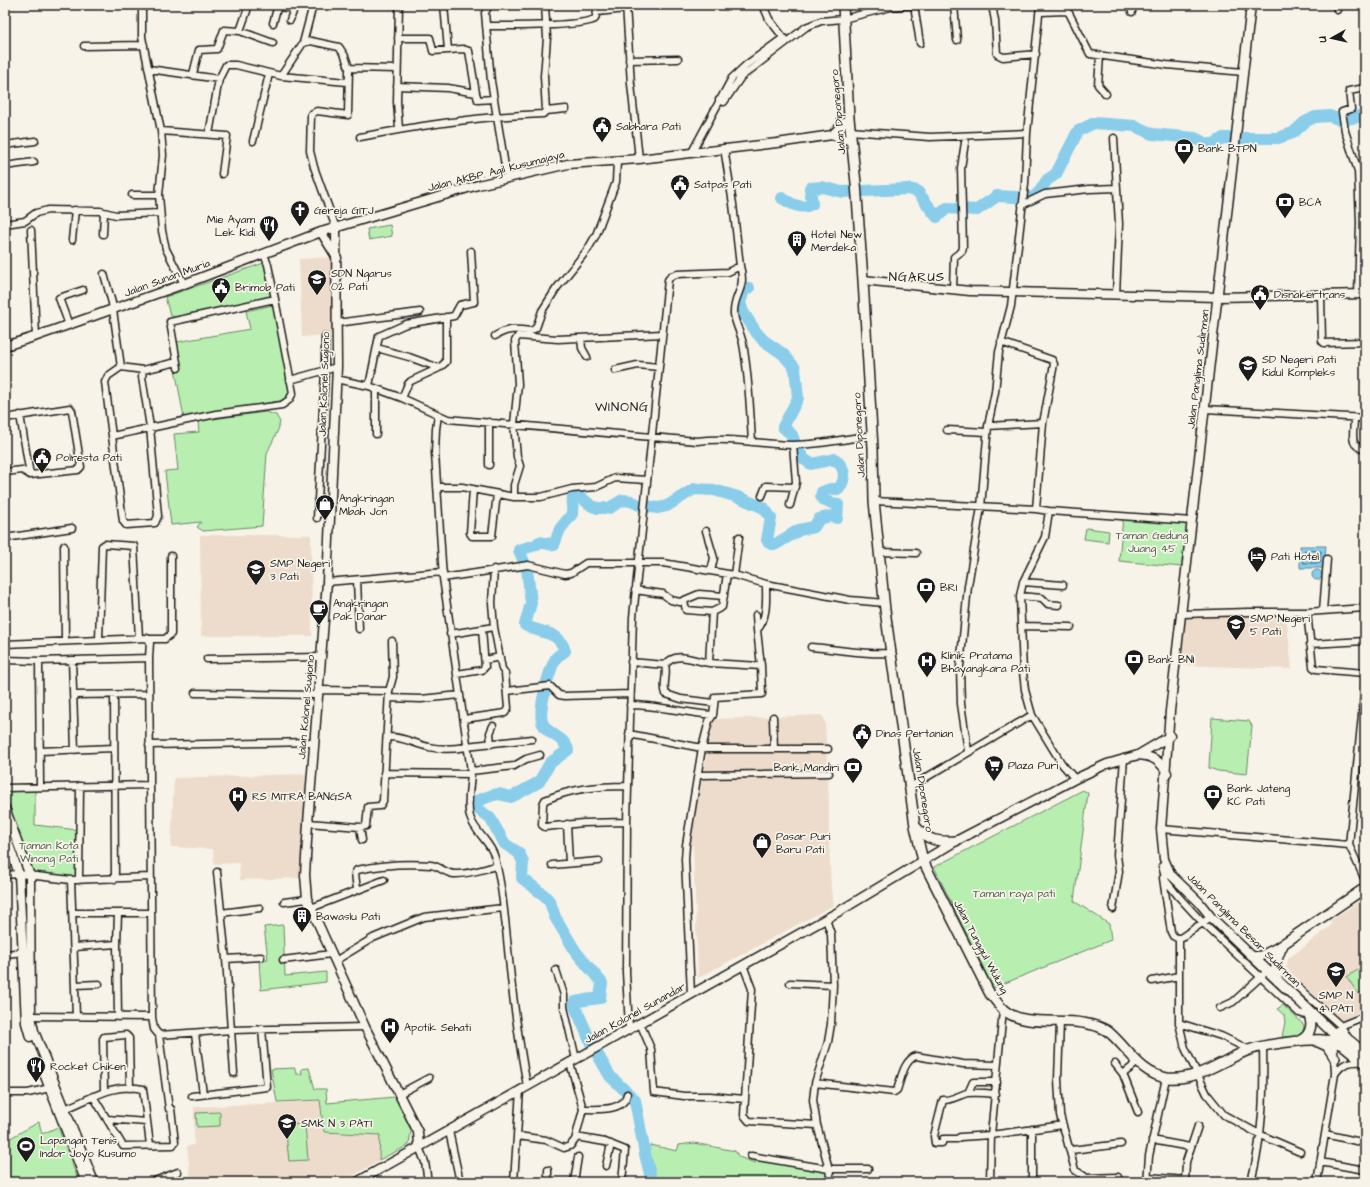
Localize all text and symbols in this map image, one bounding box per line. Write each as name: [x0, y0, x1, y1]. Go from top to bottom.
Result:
north arrow: [1312, 18, 1352, 58]
text: U: [1315, 35, 1331, 44]
street label: Jalan Diponegoro: [827, 68, 850, 155]
public building icon: Sabhara Pati: [591, 115, 613, 143]
place label: Sabhara Pati: [616, 119, 681, 134]
bank icon: Bank BTPN: [1173, 137, 1195, 165]
place label: Bank BTPN: [1198, 141, 1257, 156]
street label: Jalan AKBP. Agil Kusumajaya: [426, 147, 567, 196]
public building icon: Satpas Pati: [669, 173, 691, 201]
place label: Satpas Pati: [694, 177, 752, 192]
bank icon: BCA: [1274, 191, 1296, 219]
place label: BCA: [1299, 195, 1322, 210]
church icon: Gereja GITJ: [289, 199, 311, 227]
place label: Gereja GITJ: [314, 203, 374, 218]
place label: Mie Ayam Lek Kidi: [207, 212, 255, 240]
restaurant icon: Mie Ayam Lek Kidi: [258, 214, 280, 242]
place label: Hotel New Merdeka: [811, 227, 862, 255]
building icon: Hotel New Merdeka: [786, 229, 808, 257]
street label: Jalan Sunan Muria: [122, 255, 212, 300]
place label: SDN Ngarus 02 Pati: [331, 266, 392, 294]
school or university icon: SDN Ngarus 02 Pati: [306, 268, 328, 296]
district label: NGARUS: [889, 268, 945, 286]
public building icon: Brimob Pati: [210, 276, 232, 304]
place label: Brimob Pati: [235, 280, 295, 295]
public building icon: Disnakertrans: [1249, 283, 1271, 311]
place label: Disnakertrans: [1274, 287, 1346, 302]
street label: Jalan Panglima Sudirman: [1183, 308, 1214, 430]
street label: Jalan Kolonel Sugiono: [315, 331, 334, 437]
place label: SD Negeri Pati Kidul Kompleks: [1262, 352, 1336, 380]
school or university icon: SD Negeri Pati Kidul Kompleks: [1237, 354, 1259, 382]
street label: Jalan Diponegoro: [849, 391, 870, 478]
district label: WINONG: [595, 398, 649, 416]
public building icon: Polresta Pati: [31, 446, 53, 474]
place label: Polresta Pati: [56, 450, 122, 465]
place label: Angkringan Mbah Jon: [339, 491, 394, 519]
shop icon: Angkringan Mbah Jon: [314, 493, 336, 521]
park label: Taman Gedung Juang 45: [1116, 528, 1189, 557]
hotel icon: Pati Hotel: [1246, 545, 1268, 573]
place label: Pati Hotel: [1271, 549, 1319, 564]
place label: SMP Negeri 3 Pati: [270, 556, 330, 584]
school or university icon: SMP Negeri 3 Pati: [245, 558, 267, 586]
bank icon: BRI: [915, 576, 937, 604]
place label: BRI: [940, 580, 958, 595]
place label: Angkringan Pak Danar: [333, 596, 388, 624]
cafe icon: Angkringan Pak Danar: [308, 598, 330, 626]
place label: SMP Negeri 5 Pati: [1250, 611, 1310, 639]
school or university icon: SMP Negeri 5 Pati: [1225, 613, 1247, 641]
place label: Klinik Pratama Bhayangkara Pati: [941, 648, 1030, 677]
bank icon: Bank BNI: [1123, 648, 1145, 676]
hospital icon: Klinik Pratama Bhayangkara Pati: [916, 650, 938, 678]
place label: Bank BNI: [1148, 652, 1195, 667]
street label: Jalan Kolonel Sugiono: [294, 653, 319, 760]
public building icon: Dinas Pertanian: [851, 722, 873, 750]
place label: Dinas Pertanian: [876, 726, 954, 741]
street label: Jalan Diponegoro: [908, 747, 937, 834]
supermarket icon: Plaza Puri: [983, 754, 1005, 782]
bank icon: Bank Mandiri: [842, 756, 864, 784]
place label: Plaza Puri: [1008, 758, 1058, 773]
place label: Bank Mandiri: [774, 760, 839, 775]
place label: Bank Jateng KC Pati: [1227, 781, 1290, 809]
bank icon: Bank Jateng KC Pati: [1202, 783, 1224, 811]
hospital icon: RS MITRA BANGSA: [227, 785, 249, 813]
place label: RS MITRA BANGSA: [252, 789, 352, 804]
place label: Pasar Puri Baru Pati: [776, 829, 831, 857]
shop icon: Pasar Puri Baru Pati: [751, 831, 773, 859]
park label: Taman Kota Winong Pati: [19, 838, 79, 867]
street label: Jalan Panglima Besar Sudirman: [1183, 870, 1305, 991]
park label: Taman raya pati: [973, 886, 1055, 902]
street label: Jalan Tunggul Wulung: [949, 898, 1012, 997]
building icon: Bawaslu Pati: [291, 905, 313, 933]
place label: Bawaslu Pati: [316, 909, 380, 924]
school or university icon: SMP N 4 PATI: [1325, 960, 1347, 988]
street label: Jalan Kolonel Sunandar: [582, 979, 688, 1047]
place label: SMP N 4 PATI: [1319, 988, 1354, 1016]
hospital icon: Apotik Sehati: [379, 1016, 401, 1044]
place label: Apotik Sehati: [404, 1020, 471, 1035]
restaurant icon: Rocket Chiken: [25, 1055, 47, 1083]
place label: Rocket Chiken: [50, 1059, 126, 1074]
school or university icon: SMK N 3 PATI: [276, 1112, 298, 1140]
place label: SMK N 3 PATI: [301, 1116, 372, 1131]
place label: Lapangan Tenis Indor Joyo Kusumo: [40, 1133, 137, 1162]
sports icon: Lapangan Tenis Indor Joyo Kusumo: [15, 1135, 37, 1163]

